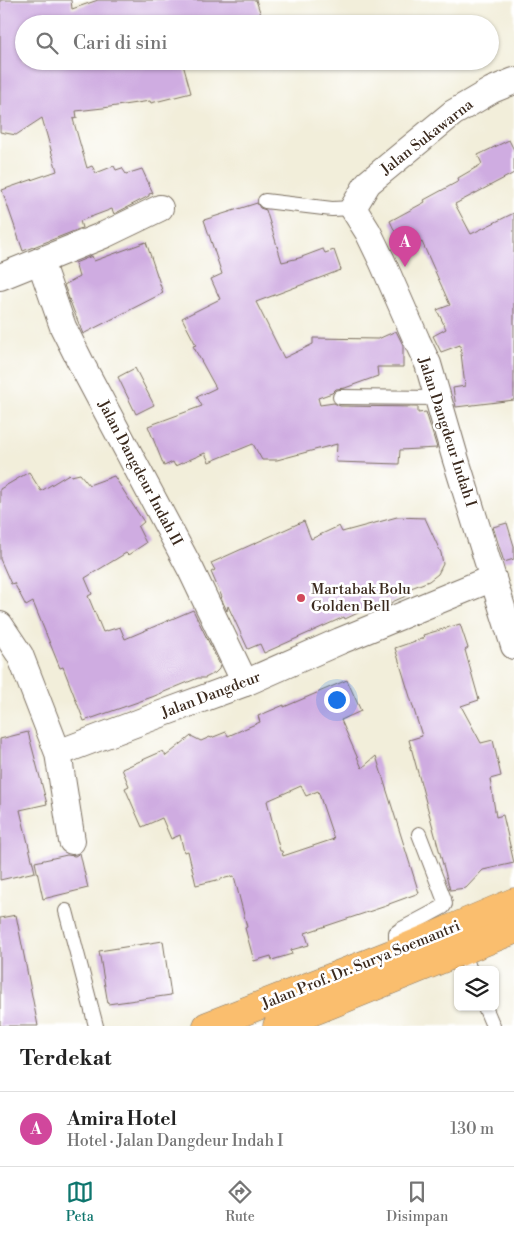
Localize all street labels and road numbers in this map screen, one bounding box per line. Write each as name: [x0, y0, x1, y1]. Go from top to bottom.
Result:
street label: Jalan Sukawarna: [376, 95, 477, 180]
street label: Jalan Dangdeur Indah I: [413, 354, 480, 510]
street label: Jalan Dangdeur Indah II: [93, 396, 187, 549]
street label: Jalan Dangdeur: [158, 667, 264, 723]
street label: Jalan Prof. Dr. Surya Soemantri: [258, 916, 463, 1014]

